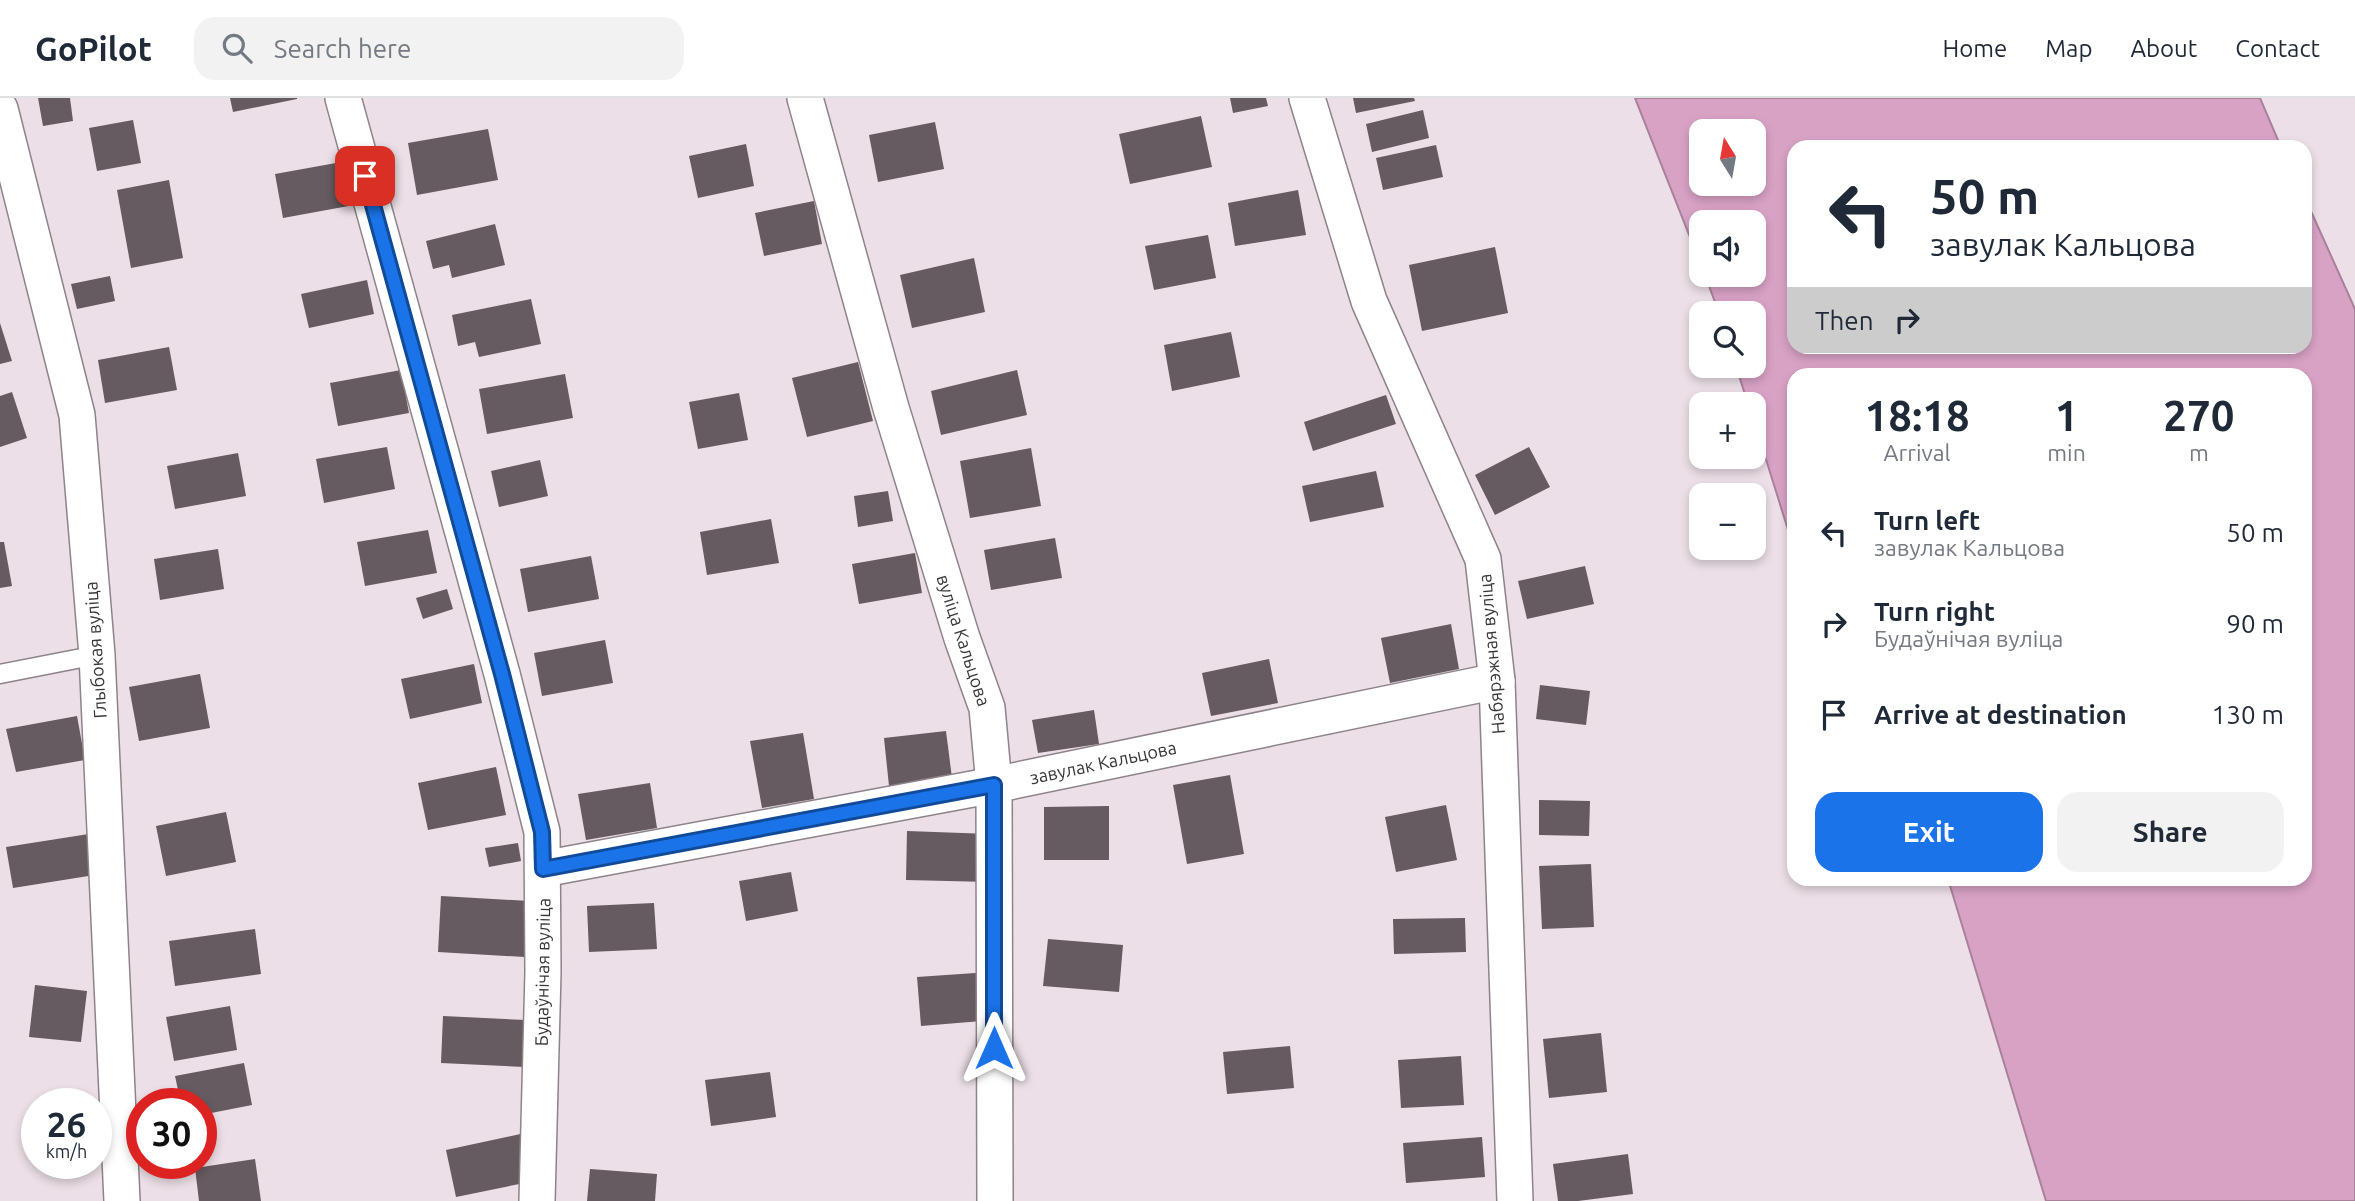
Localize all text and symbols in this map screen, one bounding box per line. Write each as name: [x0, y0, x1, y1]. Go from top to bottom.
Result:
search box: [194, 17, 684, 80]
icon: search: [218, 29, 256, 67]
text: GoPilot: [35, 30, 152, 67]
text: Search here: [274, 34, 411, 63]
text: Home: [1942, 35, 2007, 62]
text: Map: [2045, 35, 2092, 62]
text: About: [2130, 35, 2197, 62]
text: Contact: [2235, 35, 2320, 62]
north arrow: [1689, 119, 1766, 196]
map controls: [1689, 119, 1766, 560]
pin: [335, 146, 395, 206]
icon: arrive: [346, 157, 384, 195]
icon: left: [1815, 168, 1906, 259]
text: 50 m: [1930, 168, 2039, 223]
button: sound: [1689, 210, 1766, 287]
text: завулак Кальцова: [1930, 226, 2196, 262]
button: search: [1689, 301, 1766, 378]
icon: right: [1888, 301, 1926, 339]
text: Then: [1815, 306, 1874, 335]
button: +: [1689, 392, 1766, 469]
text: 18:18: [1865, 392, 1970, 439]
text: 1: [2055, 392, 2078, 439]
text: 270: [2163, 392, 2234, 439]
text: Arrival: [1884, 440, 1951, 465]
text: min: [2047, 440, 2086, 465]
text: m: [2189, 440, 2209, 465]
button: −: [1689, 483, 1766, 560]
text: Turn left: [1874, 506, 1980, 535]
icon: left: [1815, 514, 1853, 552]
text: 50 m: [2226, 518, 2284, 547]
text: завулак Кальцова: [1874, 535, 2065, 560]
street label: вуліца Кальцова: [933, 572, 995, 708]
street label: Набярэжная вуліца: [1474, 573, 1508, 735]
street label: Глыбокая вуліца: [80, 581, 110, 719]
text: Turn right: [1874, 597, 1995, 626]
icon: right: [1815, 605, 1853, 643]
text: 90 m: [2226, 609, 2284, 638]
text: Будаўнічая вуліца: [1874, 626, 2063, 651]
icon: arrive: [1815, 696, 1853, 734]
text: Arrive at destination: [1874, 700, 2127, 729]
text: 130 m: [2212, 700, 2284, 729]
street label: завулак Кальцова: [1028, 737, 1178, 787]
button: Exit: [1815, 792, 2043, 872]
button: Share: [2057, 792, 2284, 872]
street label: Будаўнічая вуліца: [531, 898, 553, 1046]
position arrow: [957, 1011, 1031, 1085]
speed limit sign: 30: [126, 1088, 217, 1179]
text: 26: [47, 1104, 86, 1144]
text: km/h: [46, 1141, 87, 1161]

